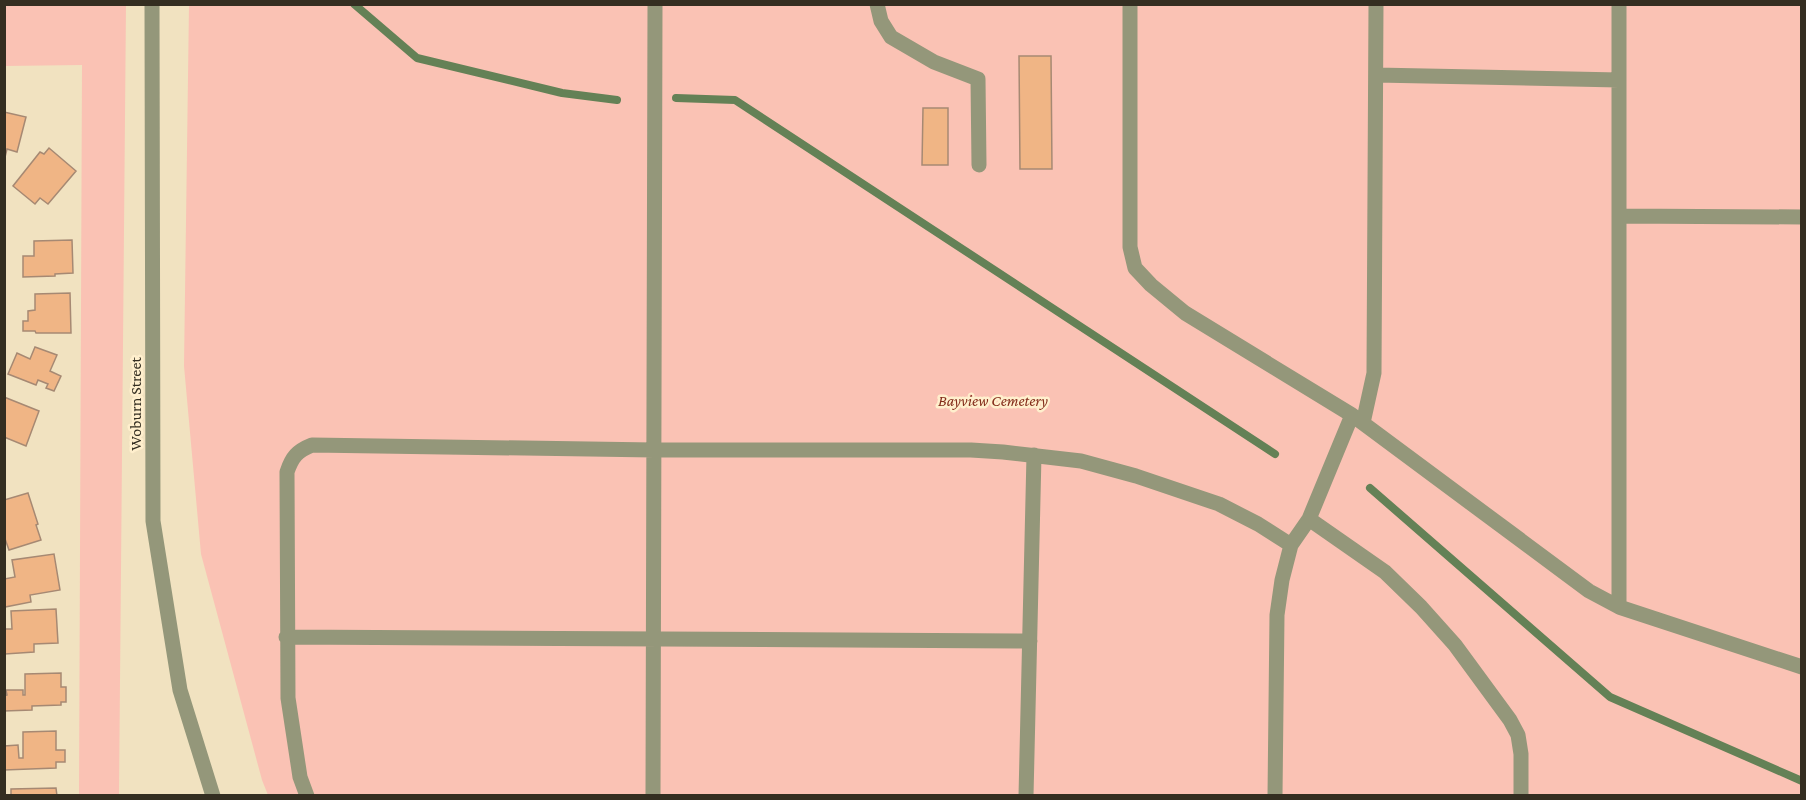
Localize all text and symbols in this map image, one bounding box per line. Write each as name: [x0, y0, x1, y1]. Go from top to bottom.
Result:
street label: Woburn Street: [127, 357, 144, 451]
park label: Bayview Cemetery: [938, 392, 1048, 410]

